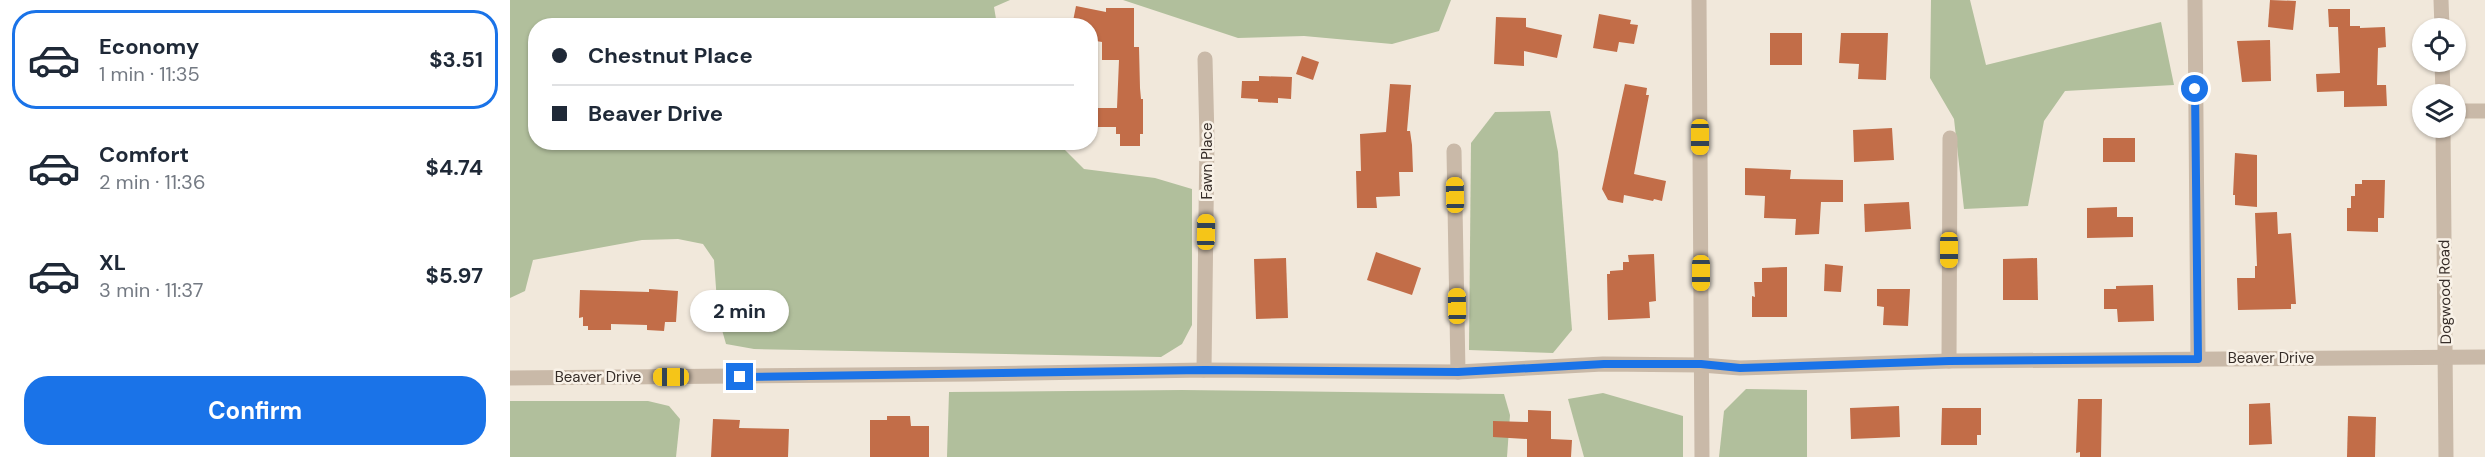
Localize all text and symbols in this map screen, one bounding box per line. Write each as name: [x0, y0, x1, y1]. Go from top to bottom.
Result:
map controls: [2412, 18, 2466, 138]
button: locate: [2412, 18, 2466, 72]
text: Economy: [99, 32, 199, 61]
icon: car: [27, 33, 81, 87]
text: Chestnut Place: [588, 41, 753, 70]
text: $3.51: [429, 45, 483, 74]
text: 1 min · 11:35: [99, 61, 200, 87]
route start: [2181, 75, 2208, 102]
button: layers: [2412, 84, 2466, 138]
text: Beaver Drive: [588, 99, 723, 128]
car: [1691, 119, 1709, 155]
street label: Fawn Place: [1197, 123, 1217, 199]
text: Comfort: [99, 140, 189, 169]
icon: car: [27, 141, 81, 195]
text: $4.74: [426, 153, 483, 182]
text: 2 min · 11:36: [99, 169, 205, 195]
car: [1446, 177, 1464, 213]
car: [1197, 214, 1215, 250]
car: [1940, 232, 1958, 268]
street label: Dogwood Road: [2434, 240, 2456, 344]
text: XL: [99, 248, 126, 277]
icon: car: [27, 249, 81, 303]
car: [1692, 255, 1710, 291]
text: $5.97: [426, 261, 483, 290]
text: 3 min · 11:37: [99, 277, 204, 303]
car: [1448, 288, 1466, 324]
callout: 2 min: [690, 290, 790, 332]
text: 2 min: [713, 298, 766, 324]
street label: Beaver Drive: [2228, 348, 2314, 368]
route end: [726, 363, 753, 390]
street label: Beaver Drive: [555, 367, 641, 387]
car: [653, 368, 689, 386]
button: Confirm: [24, 376, 486, 445]

